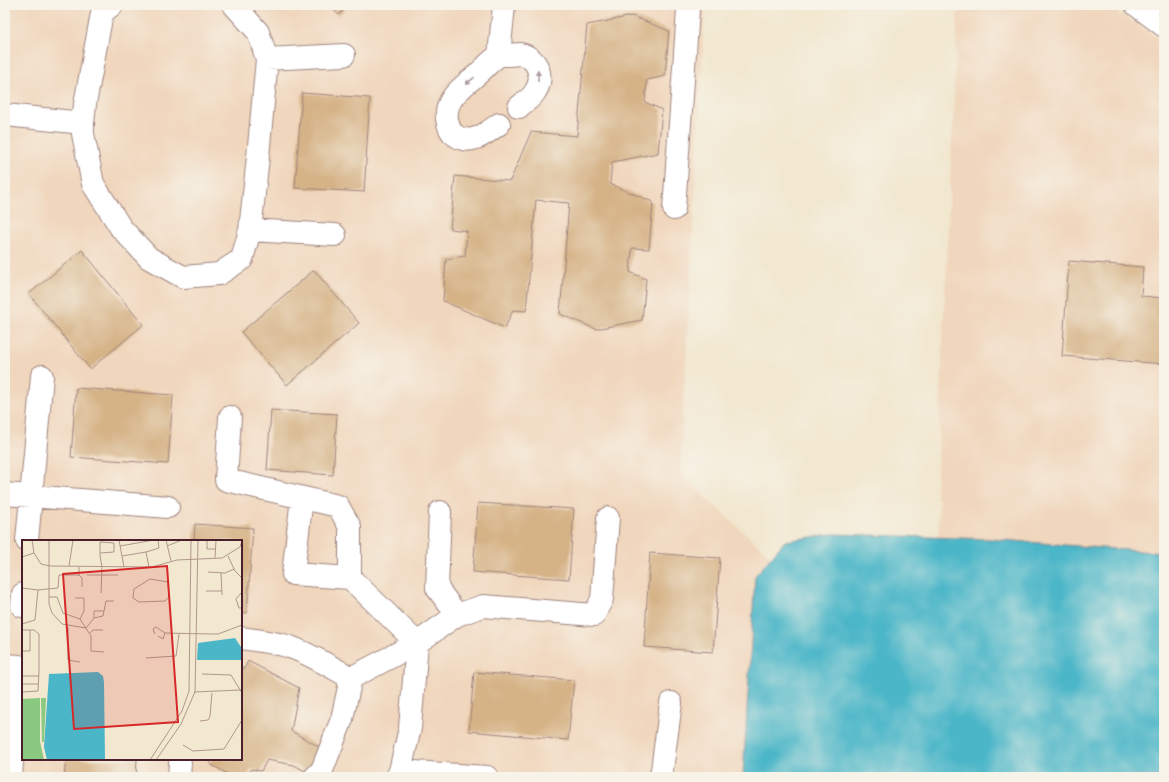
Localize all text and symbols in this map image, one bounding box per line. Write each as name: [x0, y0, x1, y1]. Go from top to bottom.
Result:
one-way arrow: [535, 70, 542, 82]
one-way arrow: [465, 76, 474, 85]
inset map: [22, 540, 242, 760]

